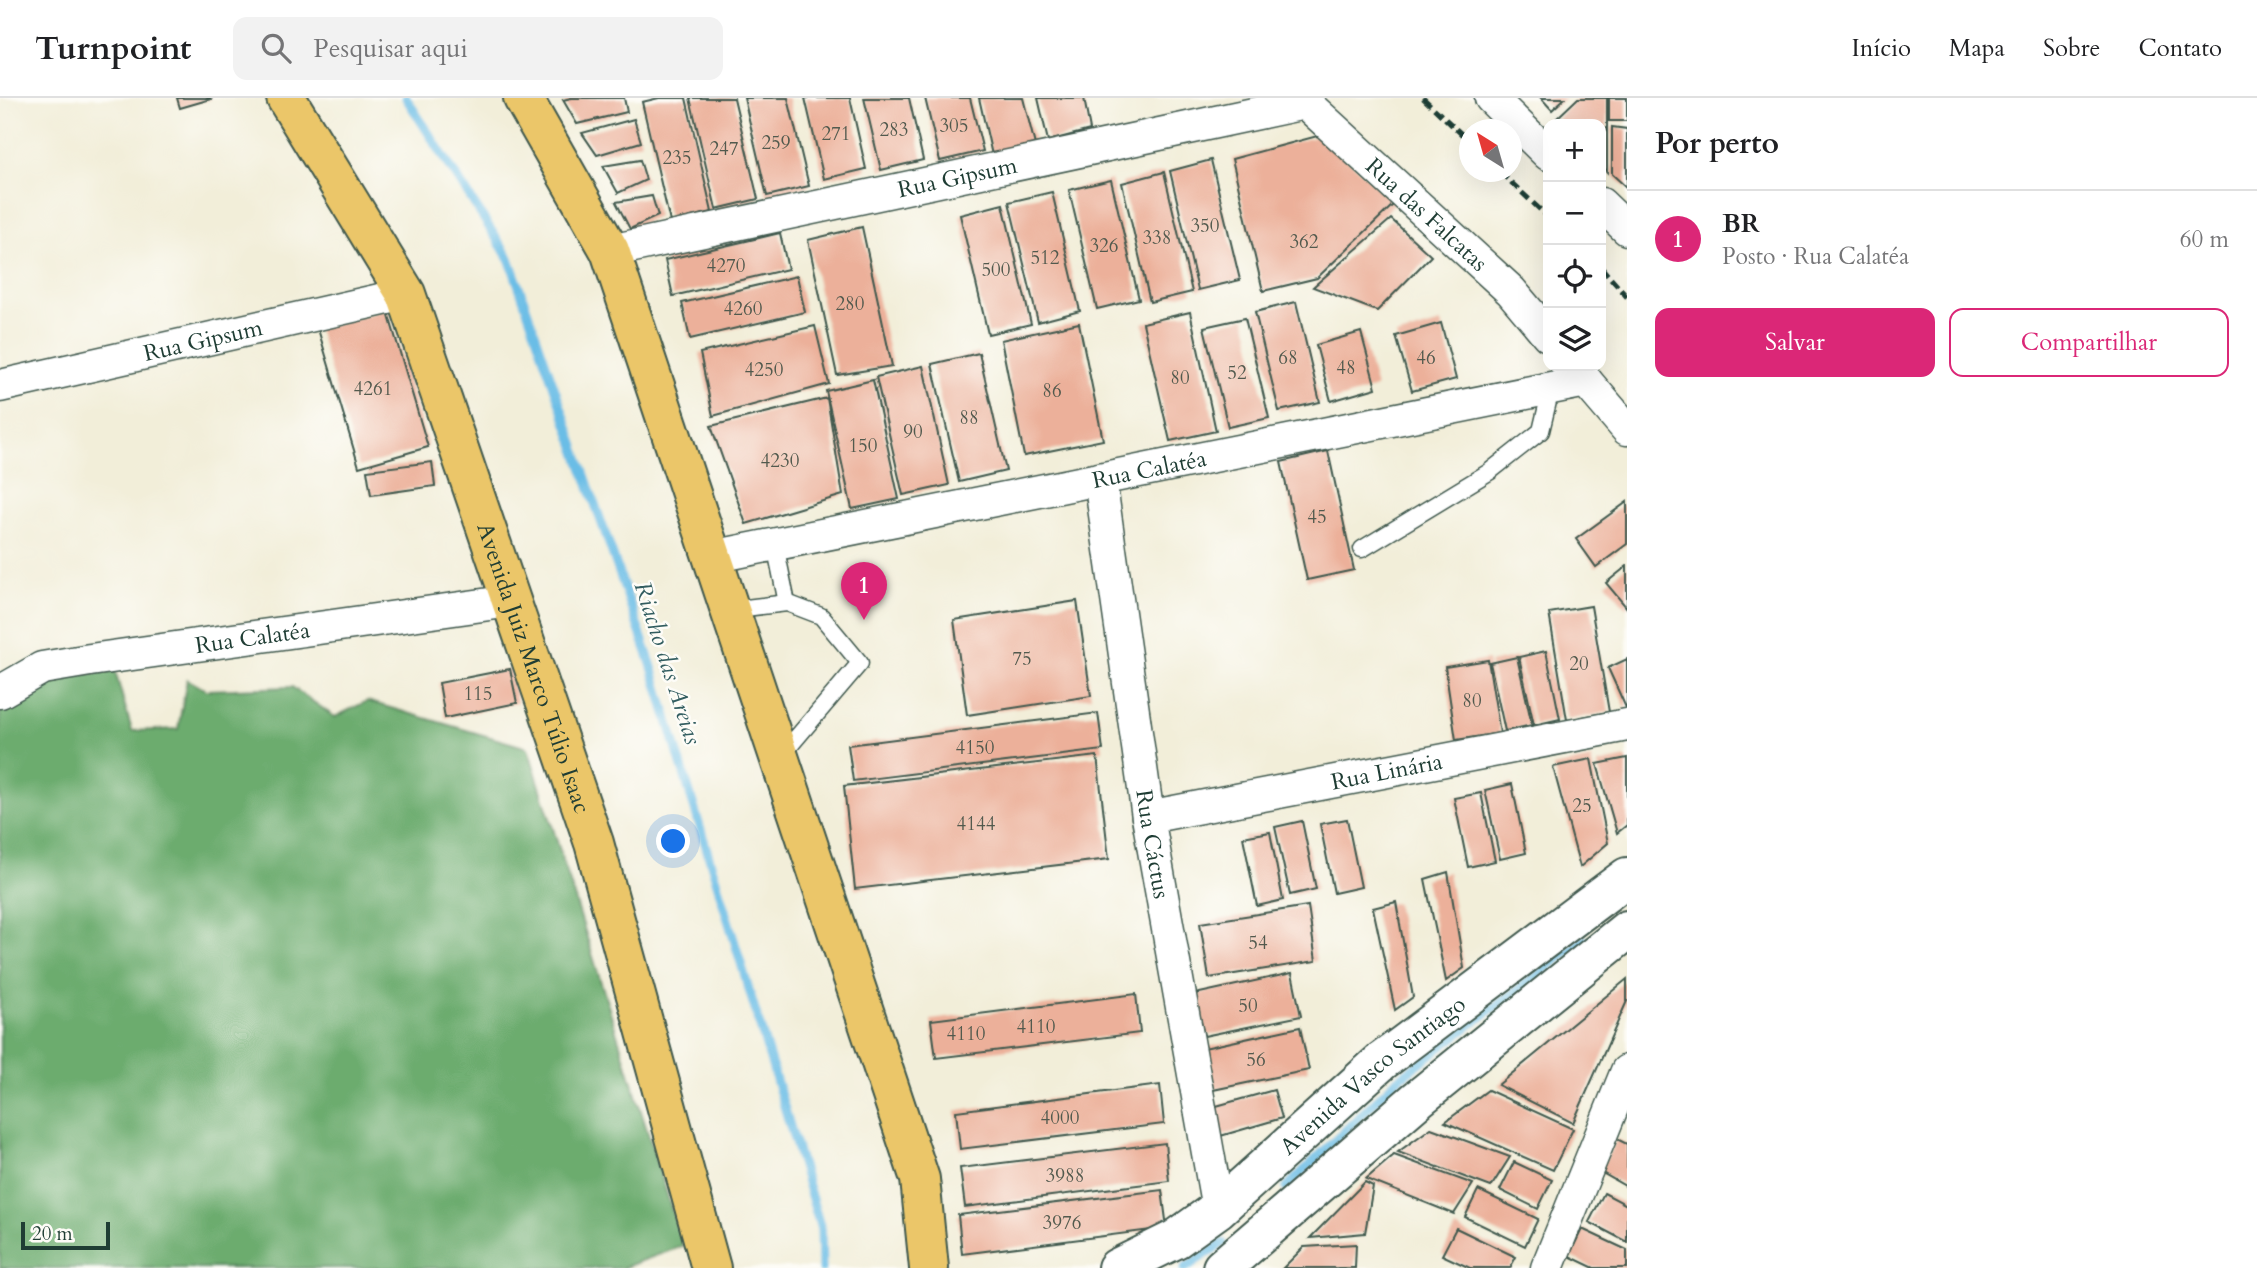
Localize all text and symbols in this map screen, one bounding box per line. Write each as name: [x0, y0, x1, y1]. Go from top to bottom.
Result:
search box: [233, 17, 723, 80]
text: Turnpoint: [35, 26, 191, 71]
icon: search: [257, 29, 295, 67]
text: Pesquisar aqui: [313, 31, 468, 66]
text: Início: [1852, 32, 1911, 65]
text: Mapa: [1949, 32, 2005, 65]
text: Sobre: [2043, 32, 2101, 65]
text: Contato: [2139, 32, 2222, 65]
house number: 305: [939, 113, 969, 139]
house number: 283: [879, 117, 909, 143]
north arrow: [1459, 119, 1522, 182]
map controls: [1543, 119, 1606, 371]
button: +: [1543, 119, 1606, 182]
house number: 271: [821, 121, 851, 147]
text: Por perto: [1655, 123, 1779, 164]
house number: 259: [761, 130, 791, 156]
house number: 247: [709, 136, 739, 162]
house number: 235: [662, 145, 692, 171]
street label: Rua Gipsum: [895, 150, 1020, 205]
street label: Rua das Falcatas: [1359, 151, 1494, 278]
button: −: [1543, 182, 1606, 245]
text: BR: [1722, 206, 1760, 241]
house number: 350: [1190, 213, 1220, 239]
text: 1: [1672, 224, 1684, 255]
text: 60 m: [2180, 224, 2229, 255]
house number: 338: [1142, 225, 1172, 251]
house number: 362: [1289, 229, 1319, 255]
house number: 326: [1089, 233, 1119, 259]
text: Posto · Rua Calatéa: [1722, 241, 1909, 272]
house number: 512: [1030, 245, 1060, 271]
button: locate: [1543, 245, 1606, 308]
house number: 4270: [707, 253, 746, 279]
house number: 500: [981, 257, 1011, 283]
house number: 280: [835, 291, 865, 317]
house number: 4260: [724, 296, 763, 322]
button: layers: [1543, 308, 1606, 371]
button: Salvar: [1655, 308, 1935, 377]
button: Compartilhar: [1949, 308, 2229, 377]
street label: Rua Gipsum: [140, 312, 266, 369]
house number: 68: [1278, 345, 1298, 371]
house number: 46: [1416, 345, 1436, 371]
house number: 48: [1336, 355, 1356, 381]
house number: 4250: [745, 357, 784, 383]
house number: 52: [1227, 360, 1247, 386]
house number: 80: [1170, 365, 1190, 391]
house number: 4261: [354, 376, 392, 402]
house number: 86: [1042, 378, 1062, 404]
house number: 88: [959, 405, 979, 431]
house number: 90: [903, 419, 923, 445]
house number: 150: [848, 433, 878, 459]
street label: Rua Calatéa: [1090, 443, 1209, 496]
house number: 4230: [761, 448, 800, 474]
house number: 45: [1307, 504, 1327, 530]
street label: Avenida Juiz Marco Túlio Isaac: [469, 519, 598, 817]
pin: 1: [841, 562, 887, 620]
water label: Riacho das Areias: [626, 577, 709, 749]
street label: Rua Calatéa: [193, 614, 312, 661]
house number: 75: [1012, 646, 1032, 672]
house number: 20: [1569, 651, 1589, 677]
house number: 115: [463, 681, 493, 707]
house number: 80: [1462, 688, 1482, 714]
house number: 4150: [956, 735, 995, 761]
street label: Rua Linária: [1328, 746, 1445, 798]
street label: Rua Cáctus: [1128, 788, 1177, 901]
house number: 25: [1572, 793, 1592, 819]
house number: 4144: [957, 811, 996, 837]
your location: [656, 824, 690, 858]
house number: 54: [1248, 930, 1268, 956]
street label: Avenida Vasco Santiago: [1273, 989, 1472, 1162]
house number: 50: [1238, 993, 1258, 1019]
house number: 4110: [1017, 1014, 1056, 1040]
house number: 4110: [947, 1021, 986, 1047]
house number: 56: [1246, 1047, 1266, 1073]
house number: 4000: [1041, 1105, 1080, 1131]
house number: 3988: [1046, 1163, 1084, 1189]
house number: 3976: [1043, 1210, 1081, 1236]
scale bar: [21, 1219, 110, 1251]
text: 20 m: [32, 1221, 73, 1247]

